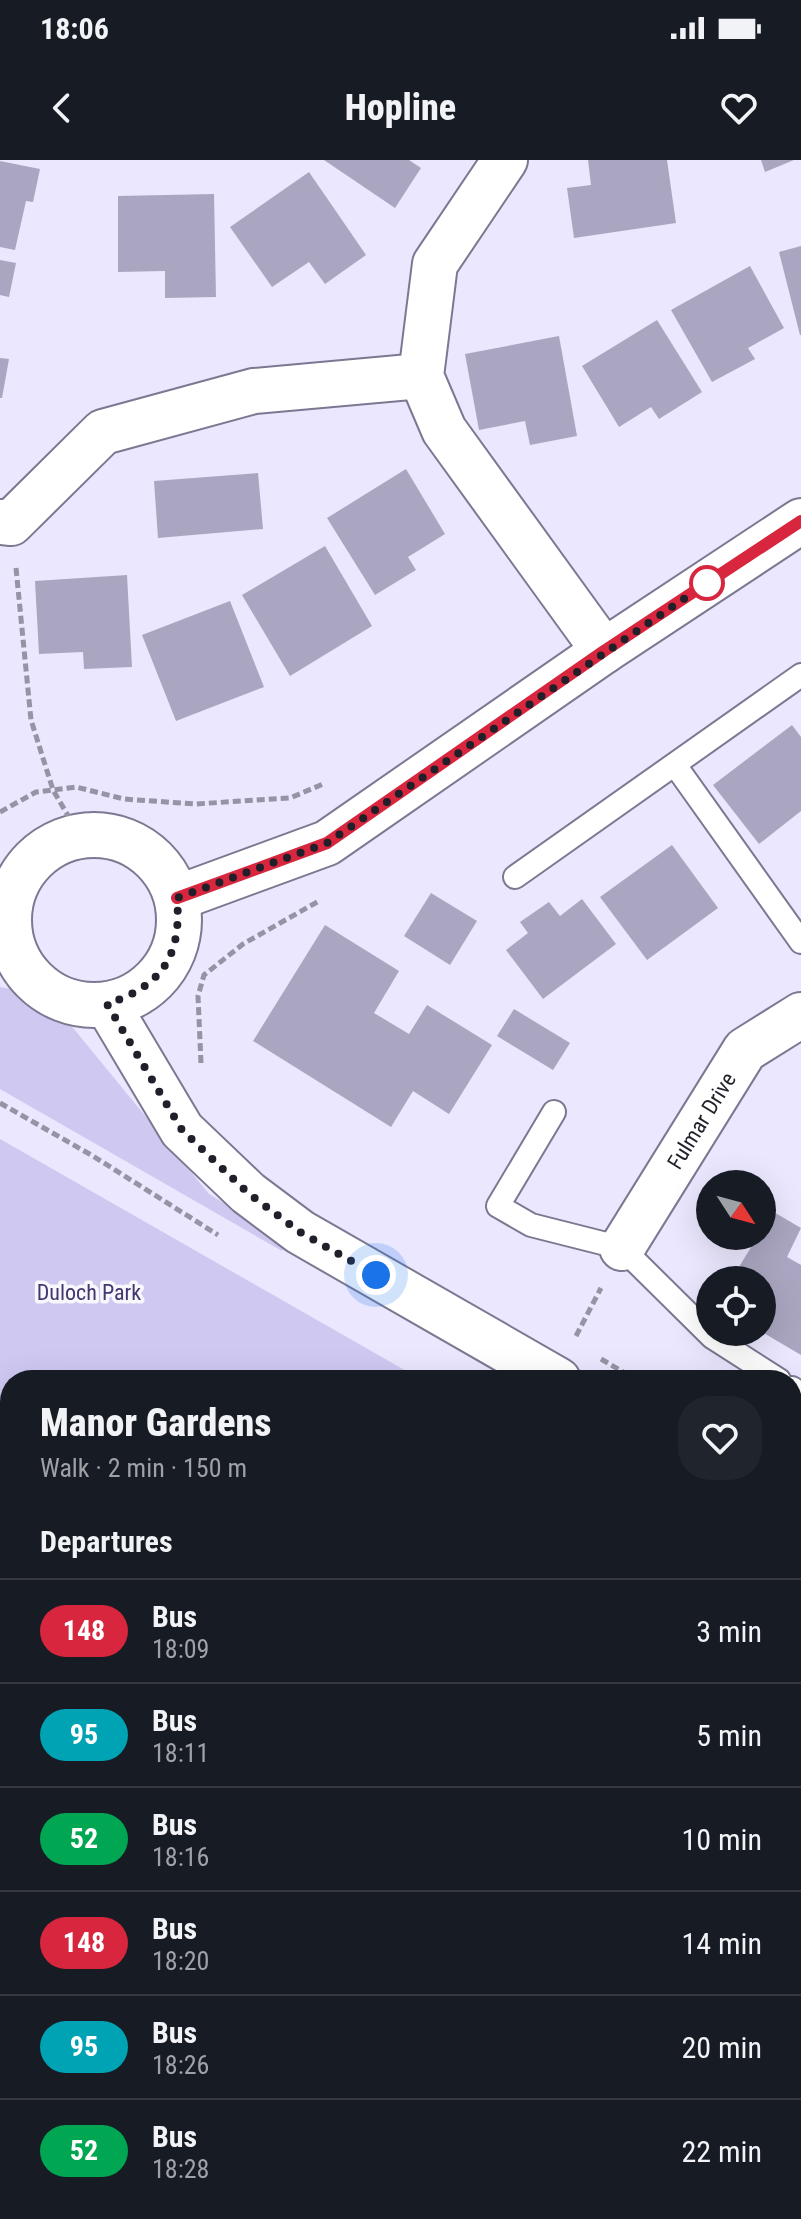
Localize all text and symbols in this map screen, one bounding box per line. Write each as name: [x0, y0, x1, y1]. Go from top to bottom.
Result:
text: 18:06: [40, 11, 109, 46]
icon: back: [40, 86, 84, 130]
icon: heart: [717, 86, 761, 130]
text: Hopline: [345, 87, 456, 129]
unlabelled marker: [690, 566, 724, 600]
street label: Fulmar Drive: [662, 1068, 740, 1173]
north arrow: [696, 1170, 776, 1250]
map controls: [696, 1170, 776, 1346]
your location: [356, 1255, 396, 1295]
button: locate: [696, 1266, 776, 1346]
park label: Duloch Park: [37, 1280, 141, 1305]
button: heart: [678, 1396, 762, 1480]
text: Manor Gardens: [40, 1401, 272, 1445]
text: Walk · 2 min · 150 m: [40, 1453, 247, 1483]
text: Departures: [40, 1524, 173, 1559]
text: Bus: [152, 1599, 197, 1634]
text: 148: [63, 1614, 105, 1647]
text: 3 min: [696, 1614, 762, 1649]
text: 18:09: [152, 1634, 209, 1664]
text: Bus: [152, 1703, 197, 1738]
text: 95: [70, 1718, 98, 1751]
text: 5 min: [696, 1718, 762, 1753]
text: 18:11: [152, 1738, 209, 1768]
text: Bus: [152, 1807, 197, 1842]
text: 52: [70, 1822, 98, 1855]
text: 10 min: [681, 1822, 762, 1857]
text: 18:16: [152, 1842, 209, 1872]
text: Bus: [152, 1911, 197, 1946]
text: 148: [63, 1926, 105, 1959]
text: 14 min: [681, 1926, 762, 1961]
text: 18:20: [152, 1946, 209, 1976]
text: Bus: [152, 2015, 197, 2050]
text: 95: [70, 2030, 98, 2063]
text: 20 min: [681, 2030, 762, 2065]
text: 18:26: [152, 2050, 209, 2080]
text: Bus: [152, 2119, 197, 2154]
text: 52: [70, 2134, 98, 2167]
text: 22 min: [681, 2134, 762, 2169]
text: 18:28: [152, 2154, 209, 2184]

